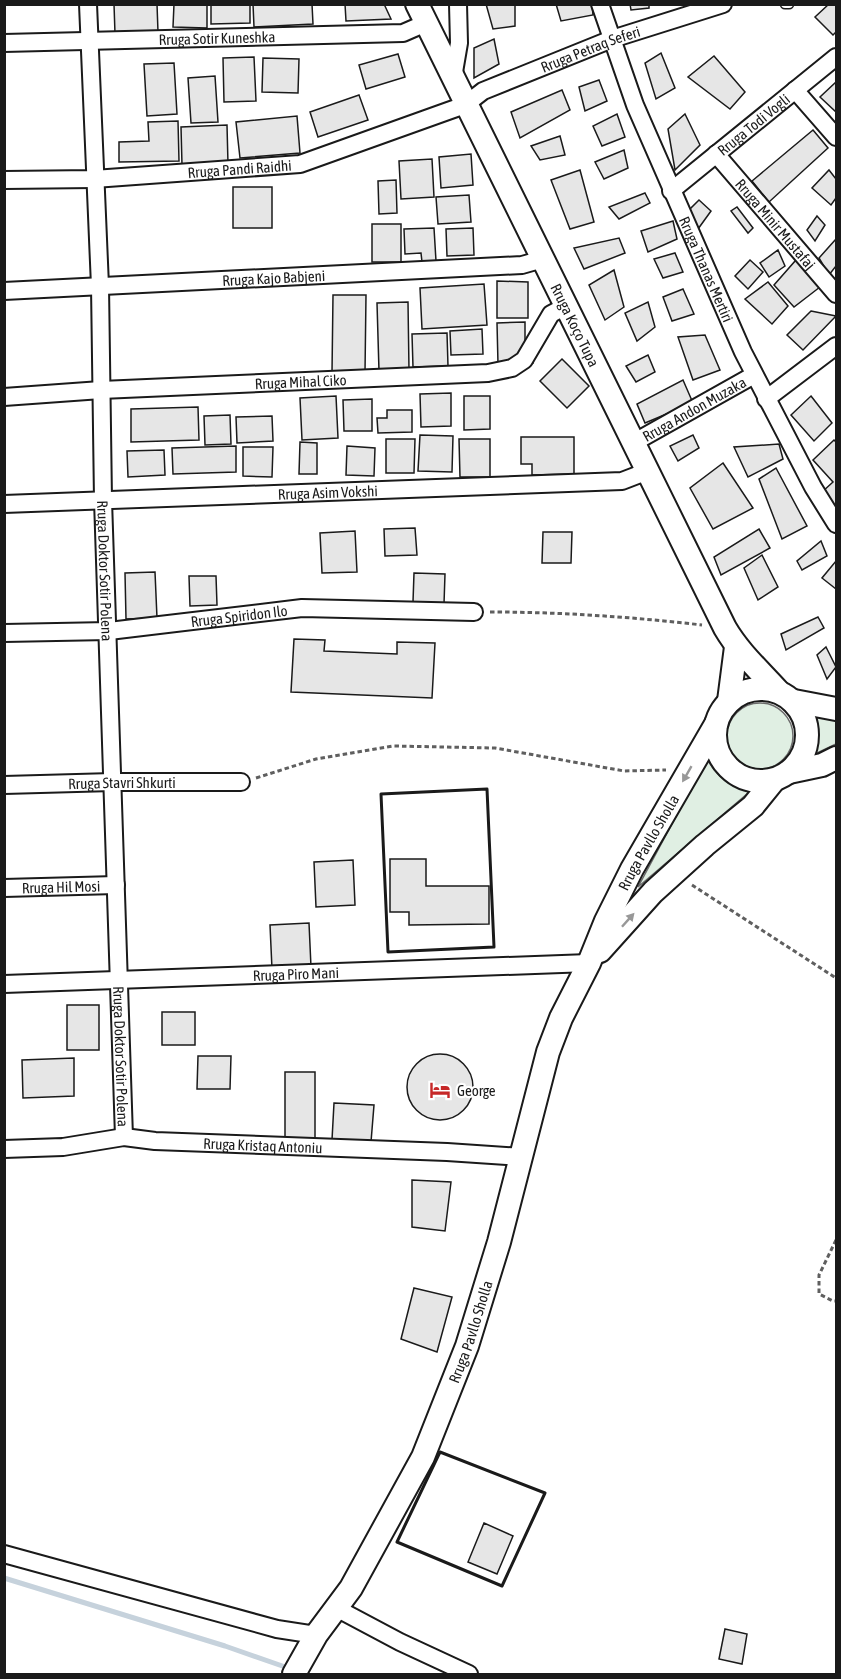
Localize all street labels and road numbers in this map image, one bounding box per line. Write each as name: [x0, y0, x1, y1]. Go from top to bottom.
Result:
street label: Rruga Petraq Seferi: [538, 22, 642, 75]
street label: Rruga Sotir Kuneshka: [158, 28, 276, 48]
street label: Rruga Todi Vogli: [714, 90, 793, 158]
street label: Rruga Pandi Raidhi: [187, 156, 292, 181]
street label: Rruga Minir Mustafaj: [732, 175, 819, 273]
street label: Rruga Thanas Mertiri: [676, 214, 737, 324]
street label: Rruga Kajo Babjeni: [222, 266, 326, 289]
street label: Rruga Koço Tupa: [548, 281, 603, 369]
street label: Rruga Mihal Ciko: [254, 371, 347, 392]
street label: Rruga Andon Muzaka: [639, 373, 749, 445]
street label: Rruga Asim Vokshi: [277, 482, 378, 502]
street label: Rruga Doktor Sotir Polena: [95, 500, 116, 641]
street label: Rruga Spiridon Ilo: [190, 601, 288, 630]
street label: Rruga Stavri Shkurti: [68, 773, 176, 792]
street label: Rruga Pavllo Sholla: [614, 791, 682, 893]
street label: Rruga Hil Mosi: [22, 877, 100, 896]
street label: Rruga Piro Mani: [252, 963, 339, 984]
street label: Rruga Doktor Sotir Polena: [111, 986, 132, 1127]
street label: Rruga Kristaq Antoniu: [203, 1134, 323, 1156]
street label: Rruga Pavllo Sholla: [445, 1278, 495, 1385]

